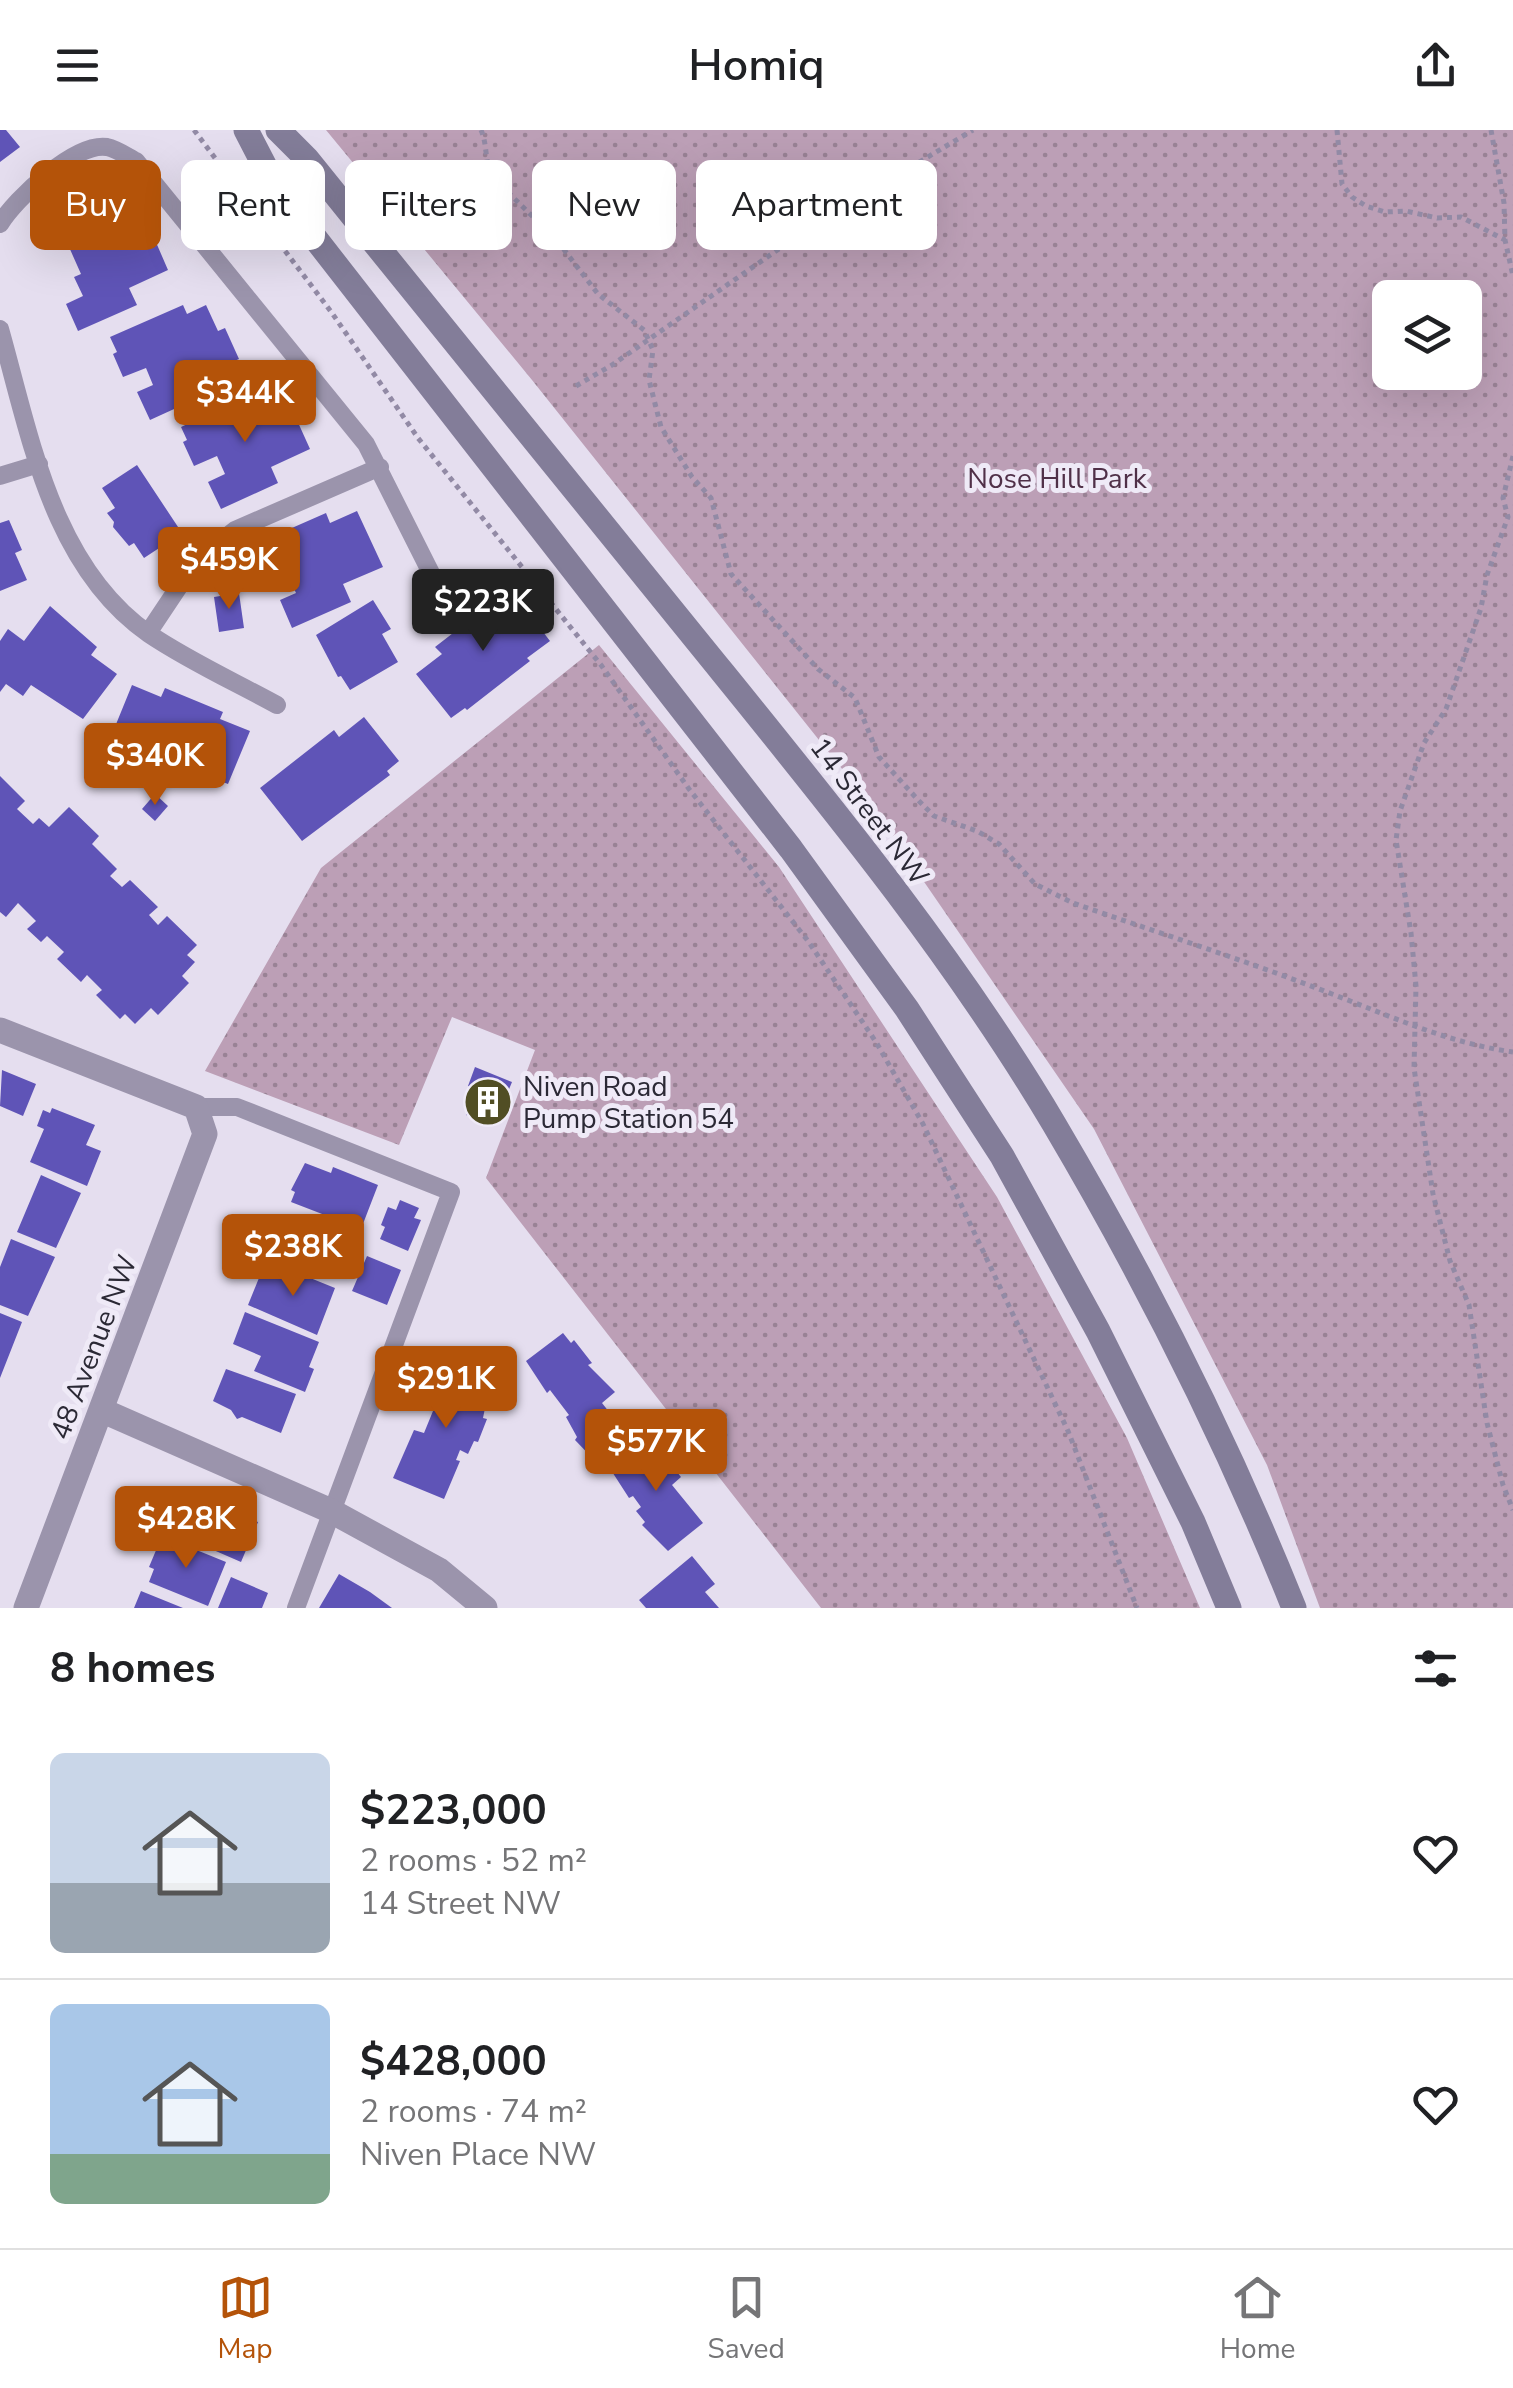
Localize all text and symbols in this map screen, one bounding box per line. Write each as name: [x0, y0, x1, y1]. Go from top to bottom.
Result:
text: Homiq: [688, 35, 825, 96]
icon: menu: [50, 38, 105, 93]
icon: share: [1408, 38, 1463, 93]
chip: Buy: [30, 160, 161, 250]
chip: Rent: [181, 160, 325, 250]
chip: Filters: [345, 160, 512, 250]
chip: New: [532, 160, 676, 250]
chip: Apartment: [696, 160, 937, 250]
map controls: [1372, 280, 1482, 390]
button: layers: [1372, 280, 1482, 390]
pin: $344K: [175, 360, 315, 445]
text: $344K: [196, 371, 294, 414]
park label: Nose Hill Park: [967, 460, 1148, 498]
pin: $459K: [159, 527, 299, 612]
text: $459K: [180, 538, 278, 581]
pin: $223K: [413, 569, 553, 654]
text: $223K: [434, 580, 532, 623]
pin: $340K: [85, 723, 225, 808]
street label: 14 Street NW: [801, 730, 937, 893]
text: $340K: [106, 734, 204, 777]
place label: Niven Road Pump Station 54: [523, 1068, 734, 1138]
building icon: Niven Road Pump Station 54: [462, 1076, 514, 1128]
pin: $238K: [223, 1214, 363, 1299]
text: $238K: [244, 1225, 342, 1268]
street label: 48 Avenue NW: [41, 1249, 147, 1445]
pin: $291K: [376, 1346, 516, 1431]
text: $291K: [397, 1357, 495, 1400]
pin: $577K: [586, 1409, 726, 1494]
text: $577K: [607, 1420, 705, 1463]
pin: $428K: [116, 1486, 256, 1571]
text: $428K: [137, 1497, 235, 1540]
text: 8 homes: [50, 1640, 215, 1697]
icon: filters: [1408, 1641, 1463, 1696]
text: $223,000: [360, 1782, 547, 1839]
icon: home: [130, 1793, 250, 1913]
icon: heart: [1408, 1826, 1463, 1881]
text: 2 rooms · 52 m²: [360, 1839, 587, 1882]
text: 14 Street NW: [360, 1882, 561, 1925]
text: $428,000: [360, 2033, 547, 2090]
icon: home: [130, 2044, 250, 2164]
icon: heart: [1408, 2077, 1463, 2132]
text: 2 rooms · 74 m²: [360, 2090, 587, 2133]
text: Niven Place NW: [360, 2133, 596, 2176]
tab: Map: [217, 2270, 273, 2368]
tab: Saved: [707, 2270, 785, 2368]
tab: Home: [1220, 2270, 1296, 2368]

